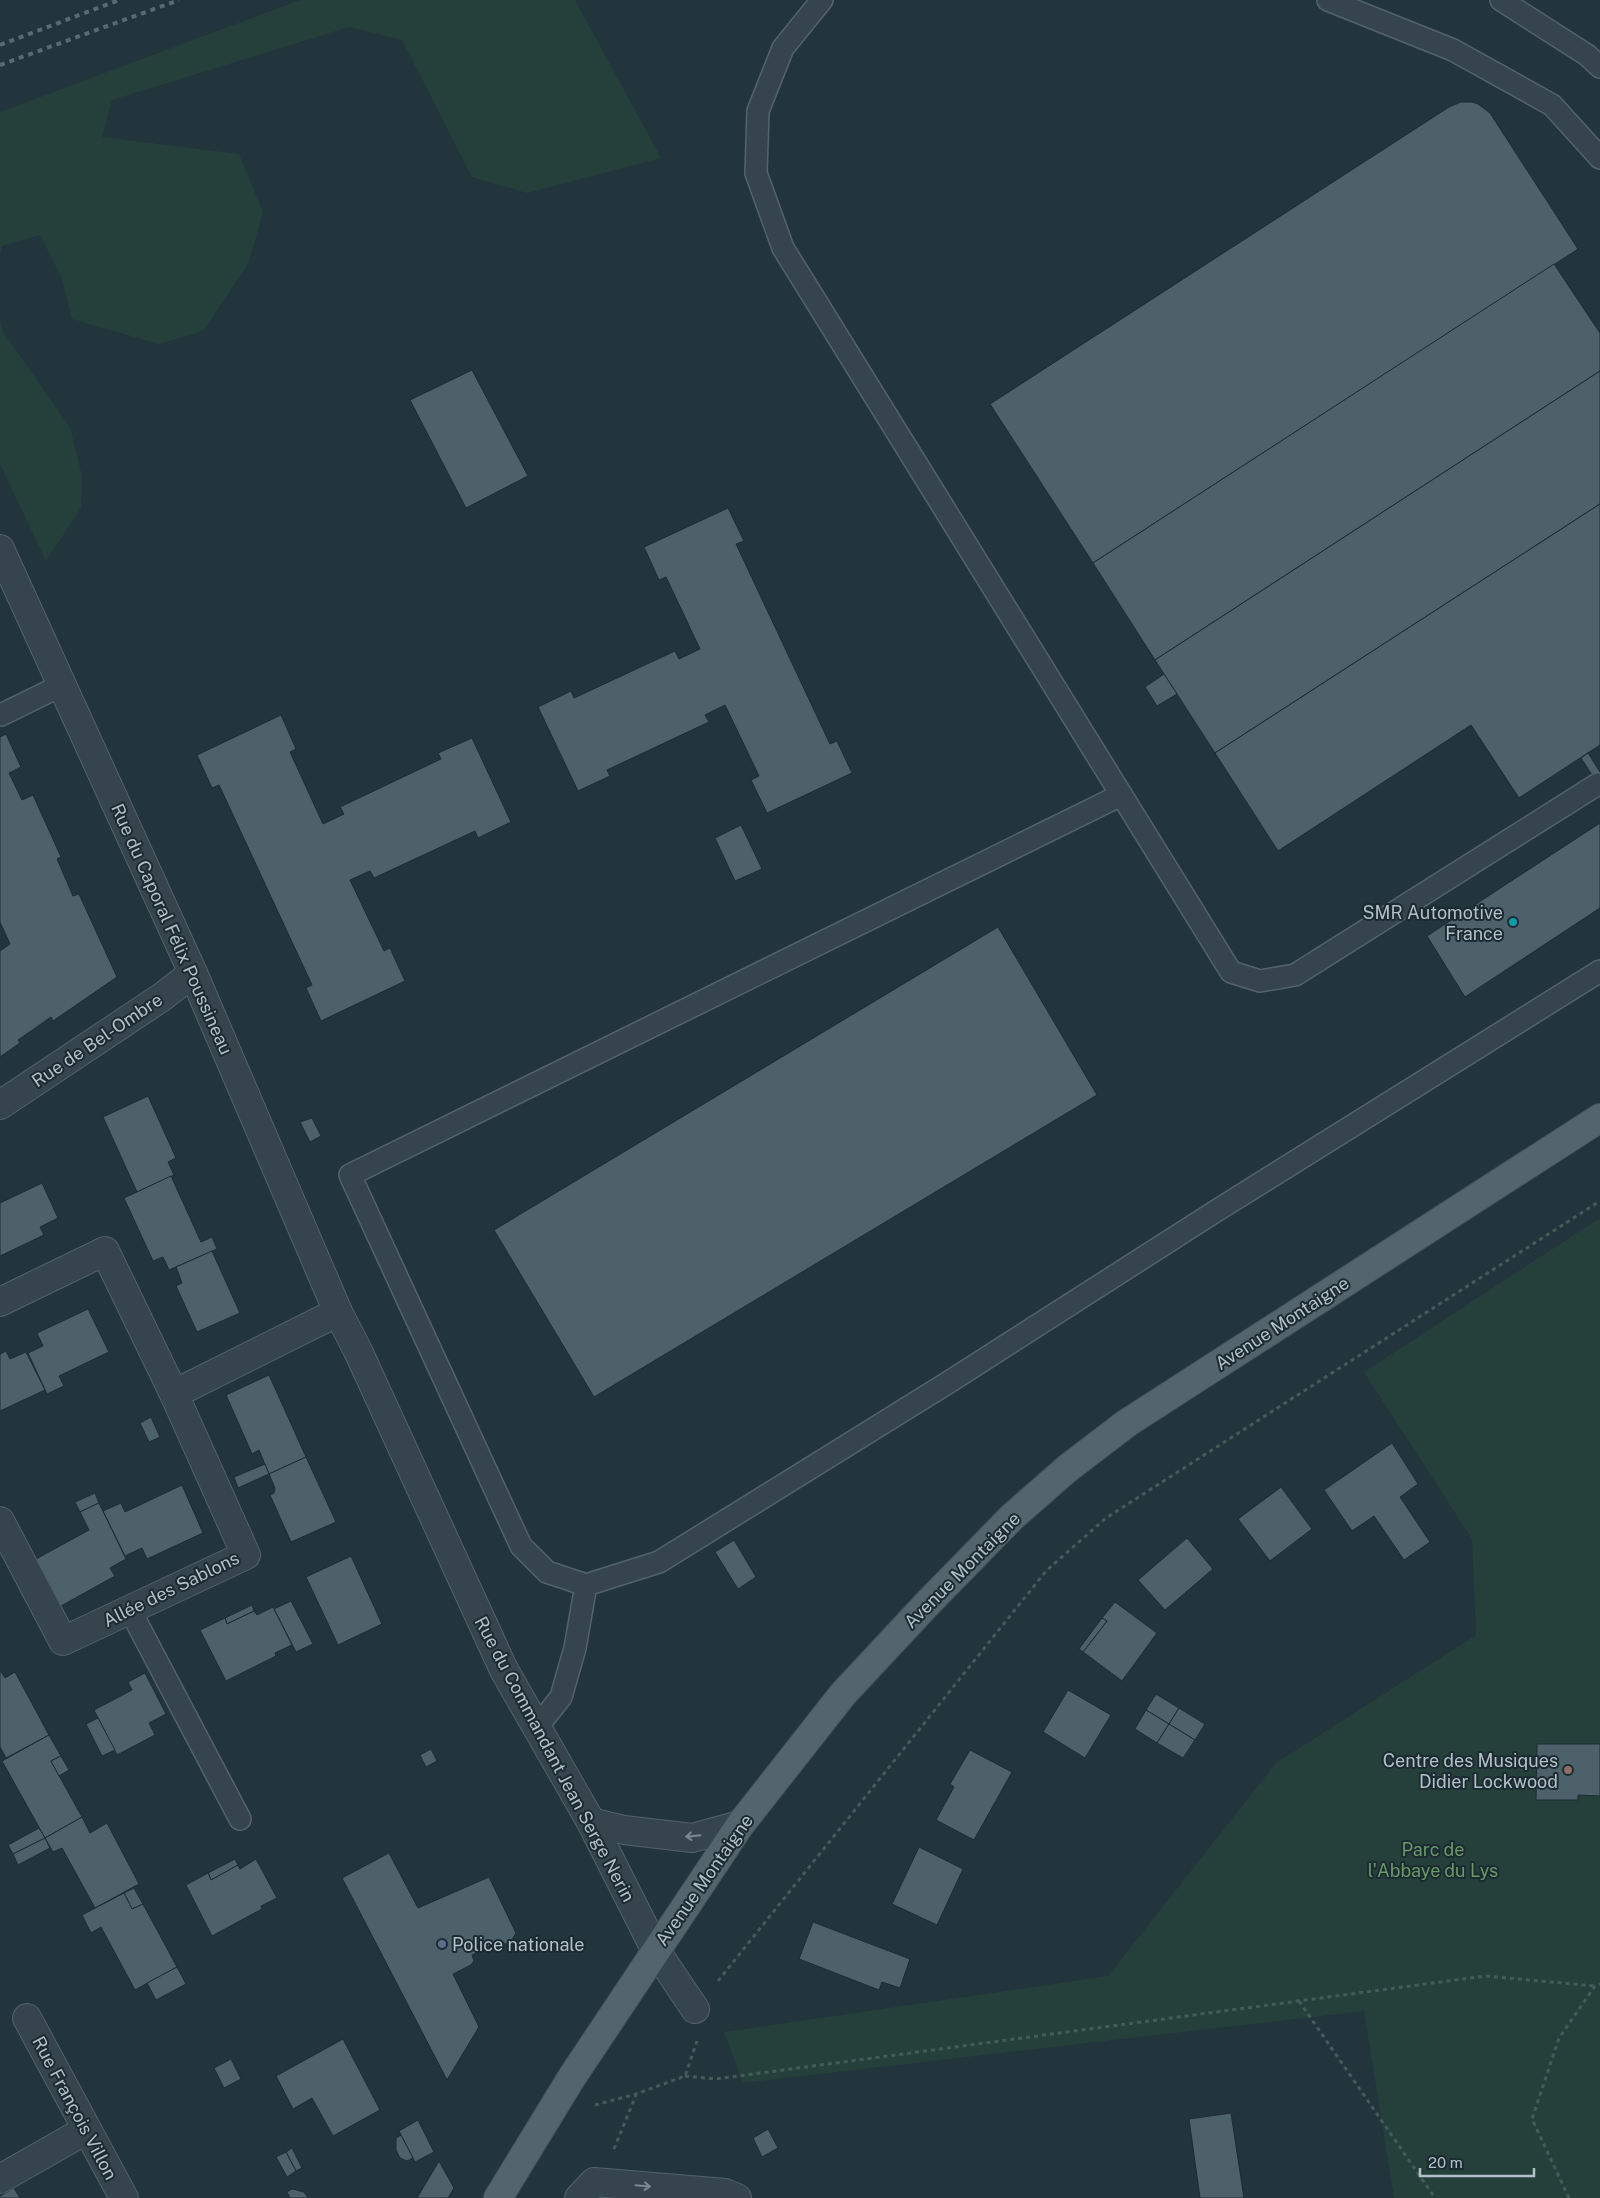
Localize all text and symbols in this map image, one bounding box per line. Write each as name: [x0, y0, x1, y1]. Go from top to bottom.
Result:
street label: Rue du Caporal Félix Poussineau: [107, 800, 237, 1058]
place label: SMR Automotive France: [1363, 902, 1503, 944]
marker: SMR Automotive France: [1507, 916, 1519, 928]
street label: Rue de Bel-Ombre: [28, 989, 166, 1091]
street label: Avenue Montaigne: [1211, 1272, 1353, 1374]
street label: Avenue Montaigne: [900, 1508, 1024, 1632]
street label: Allée des Sablons: [99, 1547, 243, 1631]
street label: Rue du Commandant Jean Serge Nerin: [471, 1613, 639, 1905]
place label: Centre des Musiques Didier Lockwood: [1383, 1750, 1558, 1792]
marker: Centre des Musiques Didier Lockwood: [1562, 1764, 1574, 1776]
street label: Avenue Montaigne: [651, 1810, 757, 1950]
one-way arrow: [686, 1831, 702, 1841]
park label: Parc de l'Abbaye du Lys: [1368, 1839, 1498, 1881]
place label: Police nationale: [452, 1934, 585, 1955]
marker: Police nationale: [436, 1938, 448, 1950]
street label: Rue François Villon: [28, 2033, 122, 2183]
scale bar: [1420, 2146, 1534, 2178]
text: 20 m: [1428, 2154, 1463, 2171]
one-way arrow: [634, 2181, 650, 2190]

